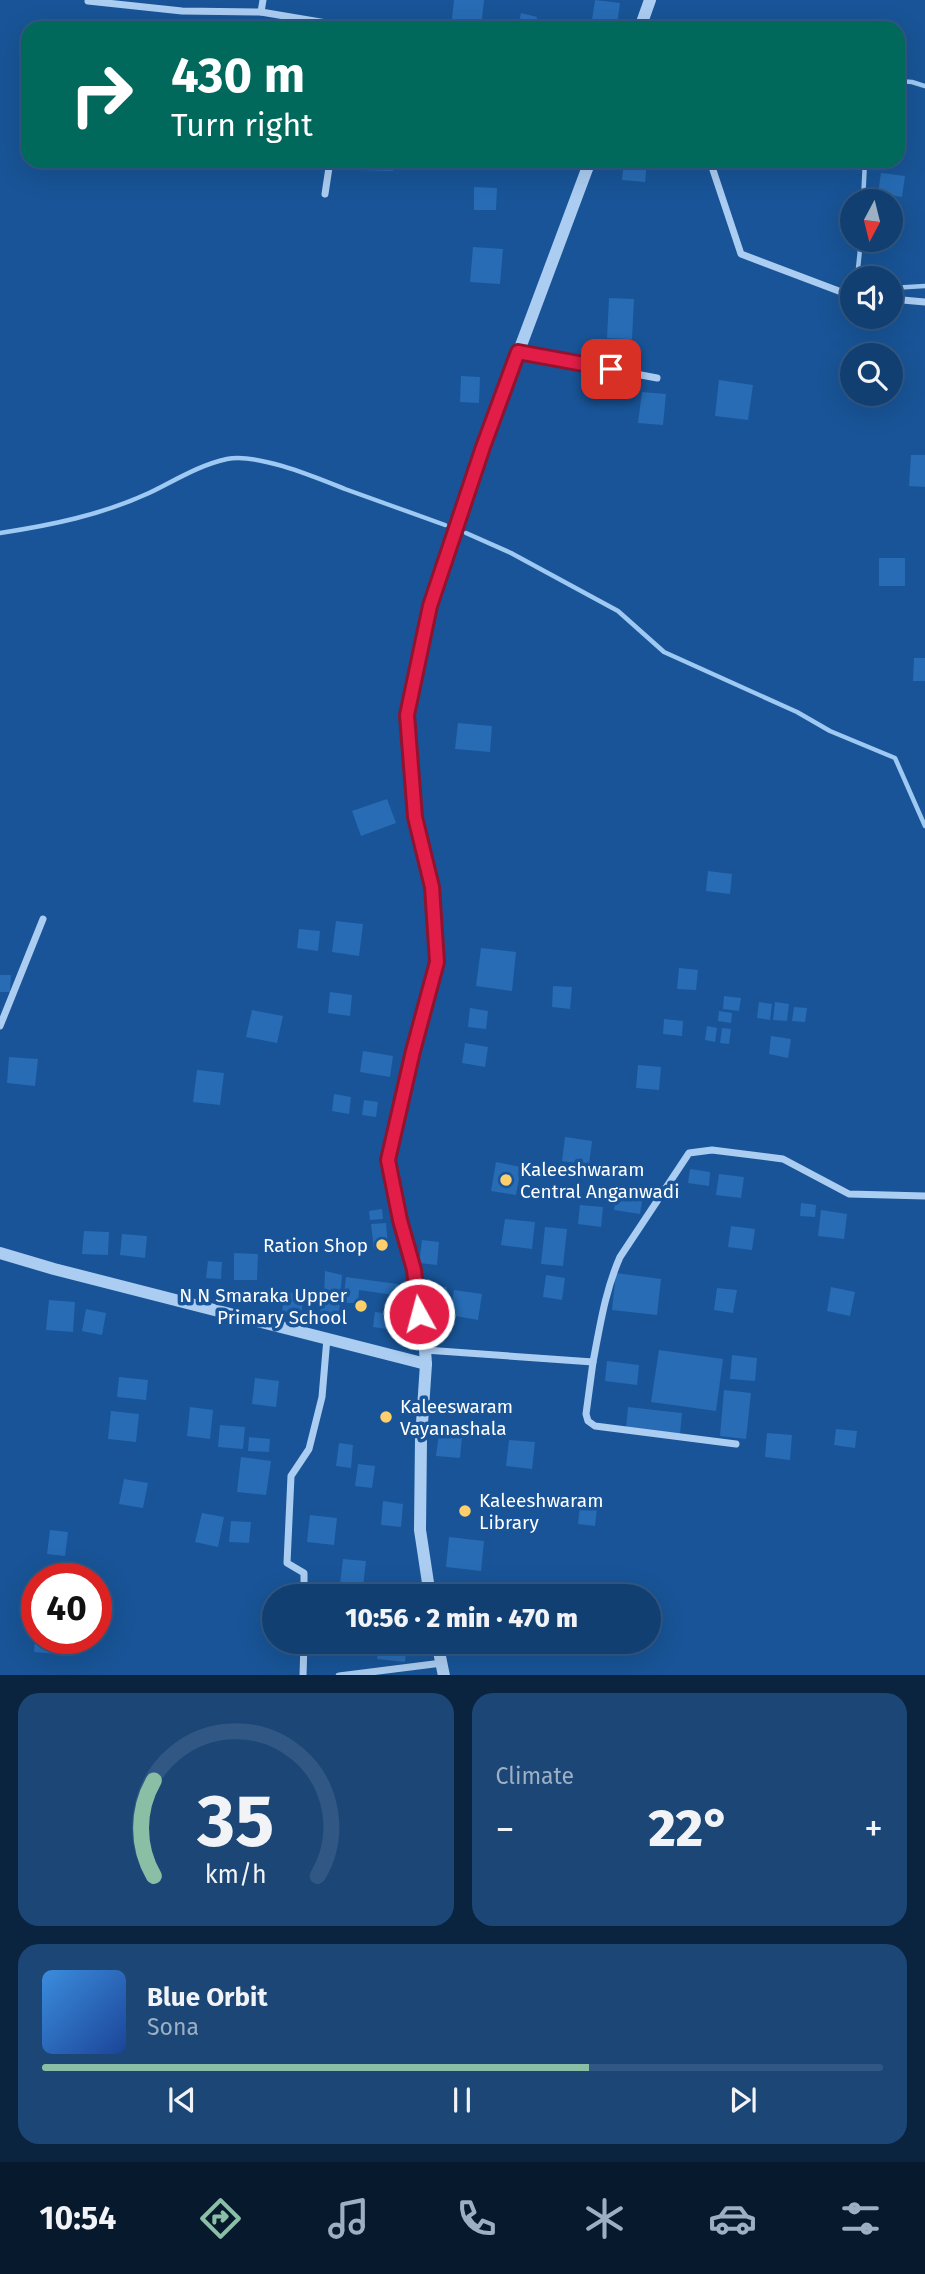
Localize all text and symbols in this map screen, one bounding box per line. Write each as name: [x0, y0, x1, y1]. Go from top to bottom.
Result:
text: 430 m: [171, 46, 305, 105]
icon: right: [56, 49, 147, 140]
text: Turn right: [171, 106, 313, 144]
north arrow: [840, 189, 903, 252]
map controls: [840, 189, 903, 406]
button: sound: [840, 266, 903, 329]
pin: [581, 339, 641, 399]
button: search: [840, 343, 903, 406]
icon: arrive: [592, 350, 630, 388]
place label: Kaleeshwaram Central Anganwadi: [520, 1158, 680, 1203]
marker: Kaleeshwaram Central Anganwadi: [498, 1172, 514, 1188]
place label: Ration Shop: [263, 1234, 368, 1257]
marker: Ration Shop: [374, 1237, 390, 1253]
position arrow: [382, 1277, 456, 1351]
place label: N N Smaraka Upper Primary School: [179, 1284, 348, 1329]
marker: N N Smaraka Upper Primary School: [353, 1298, 369, 1314]
place label: Kaleeswaram Vayanashala: [400, 1395, 513, 1440]
marker: Kaleeswaram Vayanashala: [378, 1409, 394, 1425]
place label: Kaleeshwaram Library: [479, 1489, 603, 1534]
marker: Kaleeshwaram Library: [457, 1503, 473, 1519]
speed limit sign: 40: [21, 1563, 112, 1654]
text: 10:56 · 2 min · 470 m: [345, 1603, 578, 1634]
text: Climate: [496, 1762, 574, 1790]
text: 35: [196, 1778, 274, 1865]
text: 22°: [649, 1797, 730, 1860]
text: −: [496, 1806, 515, 1852]
text: +: [864, 1806, 883, 1852]
text: km/h: [205, 1859, 267, 1889]
text: Blue Orbit: [147, 1982, 267, 2013]
text: Sona: [147, 2013, 199, 2041]
icon: previous: [163, 2081, 201, 2119]
icon: pause: [443, 2081, 481, 2119]
icon: next: [724, 2081, 762, 2119]
icon: directions: [196, 2194, 245, 2243]
icon: music: [324, 2194, 373, 2243]
icon: phone: [452, 2194, 501, 2243]
icon: climate: [580, 2194, 629, 2243]
icon: car: [708, 2194, 757, 2243]
icon: filters: [836, 2194, 885, 2243]
text: 10:54: [40, 2199, 116, 2237]

